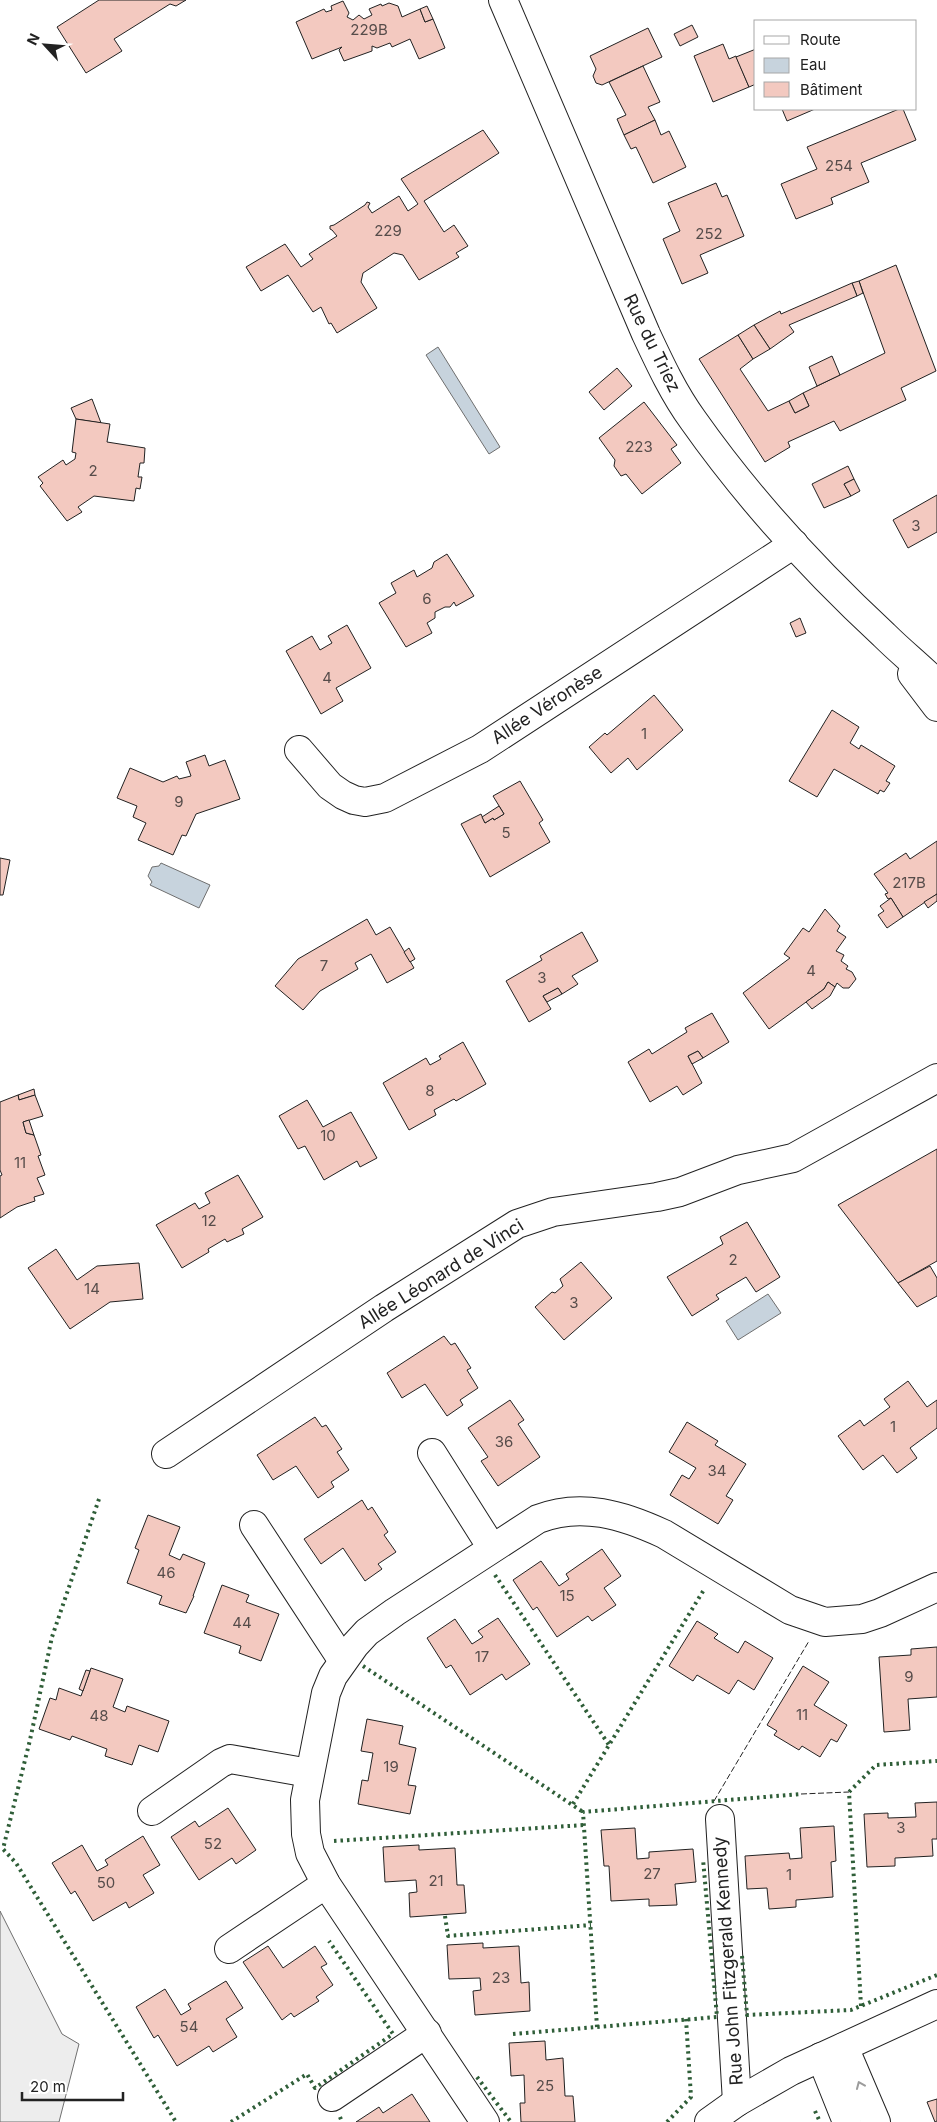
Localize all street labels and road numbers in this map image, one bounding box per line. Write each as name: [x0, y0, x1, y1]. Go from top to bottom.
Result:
street label: Rue du Triez: [620, 290, 685, 395]
street label: Allée Véronèse: [488, 661, 606, 748]
street label: Allée Léonard de Vinci: [354, 1214, 527, 1333]
street label: Rue John Fitzgerald Kennedy: [708, 1836, 747, 2086]

